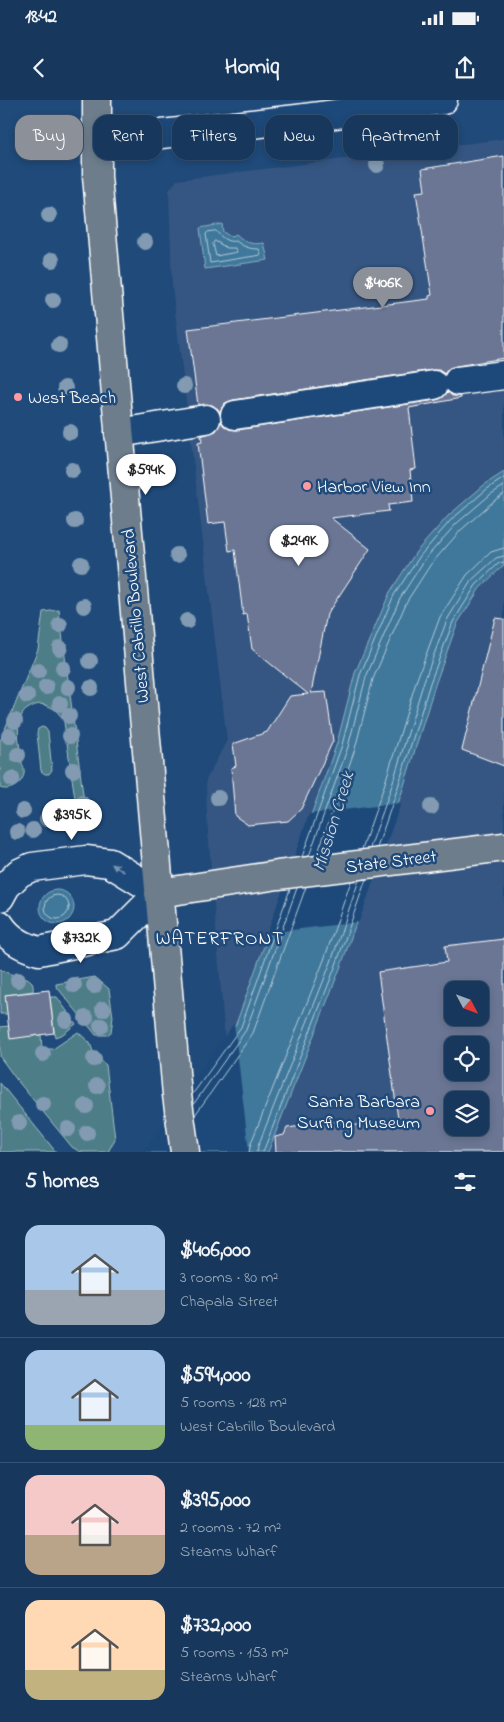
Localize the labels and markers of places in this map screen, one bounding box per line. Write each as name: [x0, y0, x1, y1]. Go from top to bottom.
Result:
pin: $406K: [348, 266, 418, 309]
place label: West Beach: [28, 386, 116, 412]
marker: West Beach: [12, 391, 24, 403]
pin: $594K: [111, 454, 181, 496]
place label: Harbor View Inn: [317, 475, 431, 501]
marker: Harbor View Inn: [301, 480, 313, 492]
pin: $249K: [264, 524, 334, 567]
pin: $395K: [37, 798, 107, 841]
pin: $732K: [46, 922, 116, 964]
place label: Santa Barbara Surfing Museum: [297, 1090, 420, 1138]
marker: Santa Barbara Surfing Museum: [424, 1105, 436, 1117]

